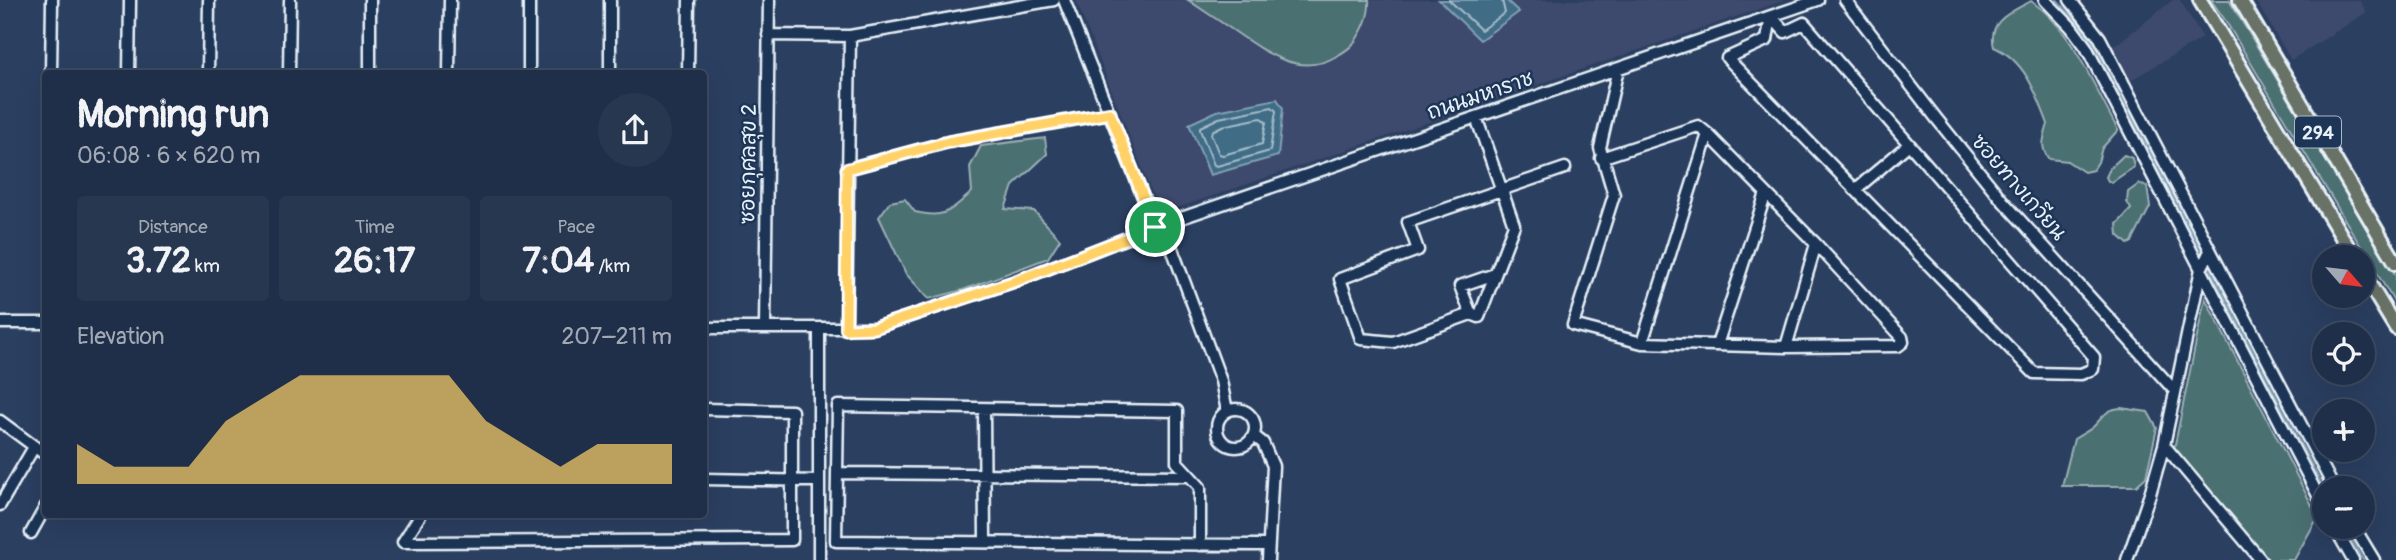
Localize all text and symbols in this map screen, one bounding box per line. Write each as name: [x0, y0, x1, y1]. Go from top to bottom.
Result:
street label: ถนนมหาราช: [1424, 65, 1537, 126]
text: Morning run: [77, 91, 269, 139]
button: share: [598, 93, 672, 167]
street label: ซอยกุศลสุข 2: [734, 104, 765, 224]
road number: 294: [2295, 116, 2341, 148]
street label: ซอยทางเกวียน: [1965, 129, 2072, 246]
text: 06:08 · 6 × 620 m: [77, 141, 260, 170]
pin: [1125, 197, 1185, 257]
icon: arrive: [1136, 208, 1174, 246]
text: Distance: [138, 215, 208, 239]
text: Time: [355, 215, 394, 239]
text: Pace: [557, 215, 595, 239]
text: 3.72: [126, 239, 191, 283]
text: 26:17: [334, 239, 415, 283]
text: 7:04: [522, 239, 594, 283]
north arrow: [2312, 245, 2375, 308]
map controls: [2312, 245, 2375, 539]
text: km: [191, 254, 220, 278]
text: /km: [594, 254, 630, 278]
text: Elevation: [77, 322, 165, 351]
text: 207–211 m: [561, 322, 672, 351]
button: locate: [2312, 322, 2375, 385]
button: +: [2312, 399, 2375, 462]
button: −: [2312, 476, 2375, 539]

